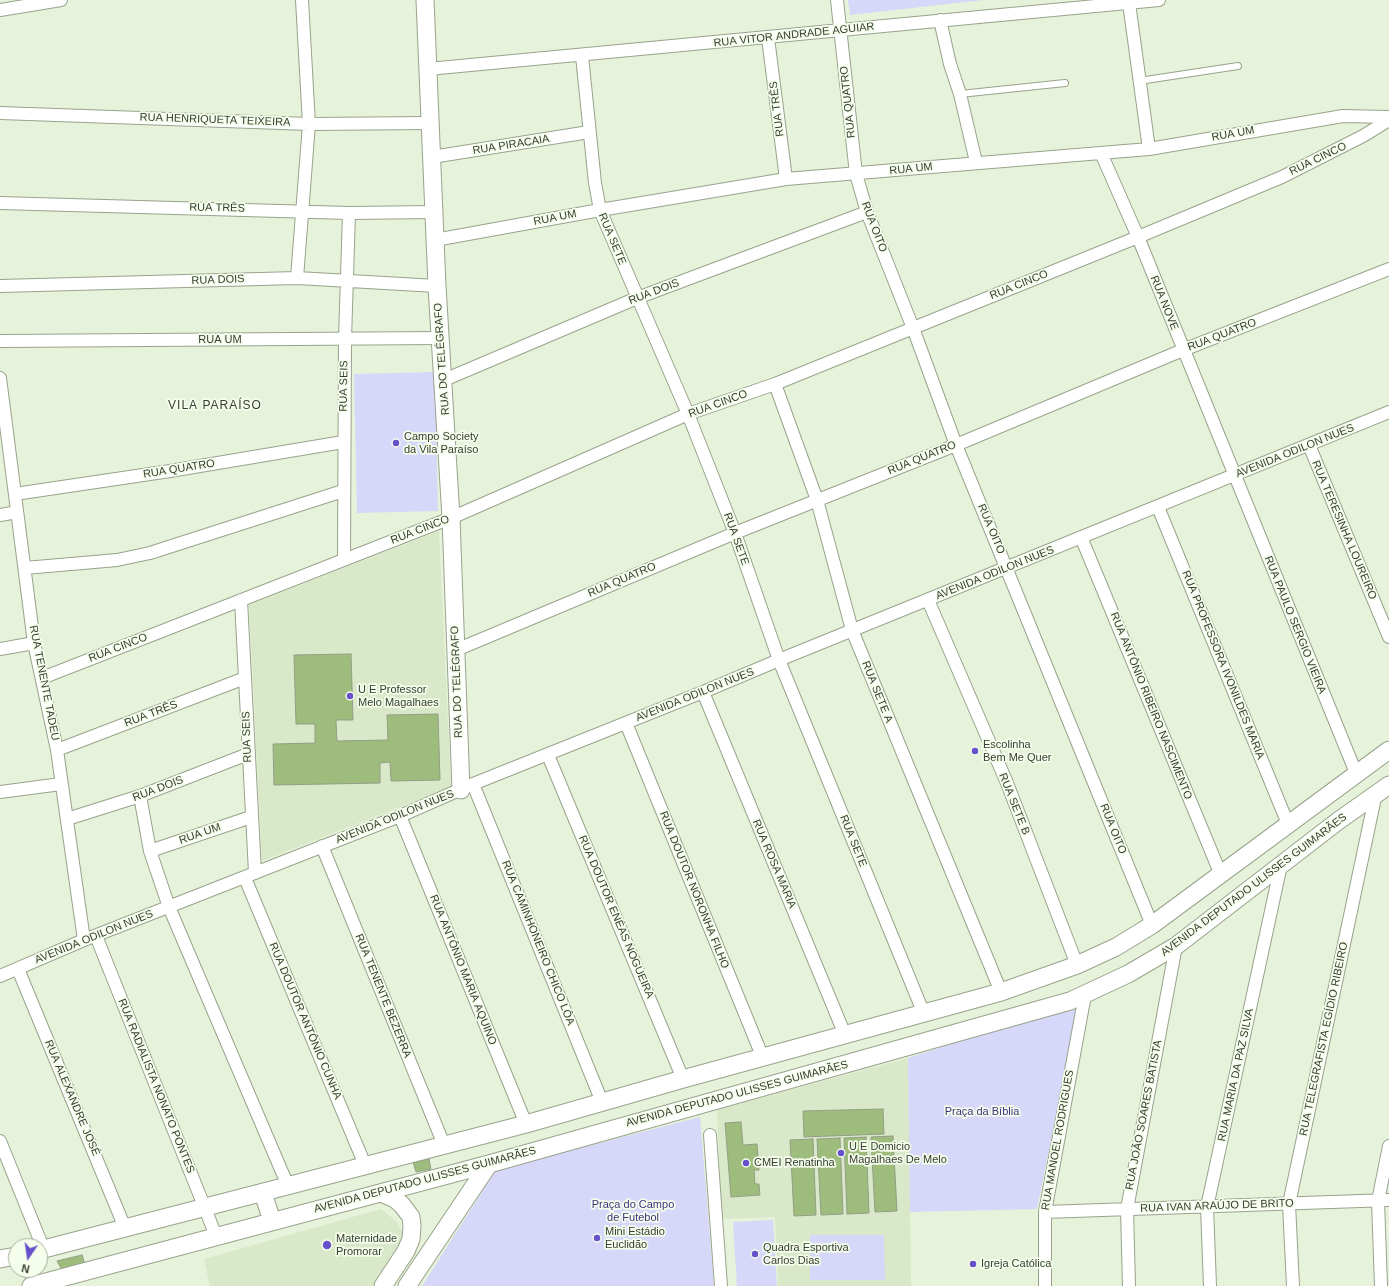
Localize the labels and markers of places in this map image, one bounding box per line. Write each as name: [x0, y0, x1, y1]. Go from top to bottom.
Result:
place label: Campo Society da Vila Paraíso: [404, 430, 479, 456]
marker: Campo Society da Vila Paraíso: [391, 438, 401, 448]
place label: U E Professor Melo Magalhaes: [358, 683, 439, 709]
marker: U E Professor Melo Magalhaes: [345, 691, 355, 701]
place label: Escolinha Bem Me Quer: [983, 738, 1051, 764]
marker: Escolinha Bem Me Quer: [970, 746, 980, 756]
place label: U E Domicio Magalhaes De Melo: [849, 1140, 947, 1166]
marker: U E Domicio Magalhaes De Melo: [836, 1148, 846, 1158]
place label: CMEI Renatinha: [754, 1156, 835, 1170]
marker: CMEI Renatinha: [741, 1158, 751, 1168]
place label: Mini Estádio Euclidão: [605, 1225, 665, 1251]
place label: Maternidade Promorar: [336, 1232, 397, 1258]
marker: Mini Estádio Euclidão: [592, 1233, 602, 1243]
marker: Maternidade Promorar: [321, 1239, 333, 1251]
place label: Quadra Esportiva Carlos Dias: [763, 1241, 849, 1267]
marker: Quadra Esportiva Carlos Dias: [750, 1249, 760, 1259]
place label: Igreja Católica: [981, 1257, 1051, 1271]
marker: Igreja Católica: [968, 1259, 978, 1269]

